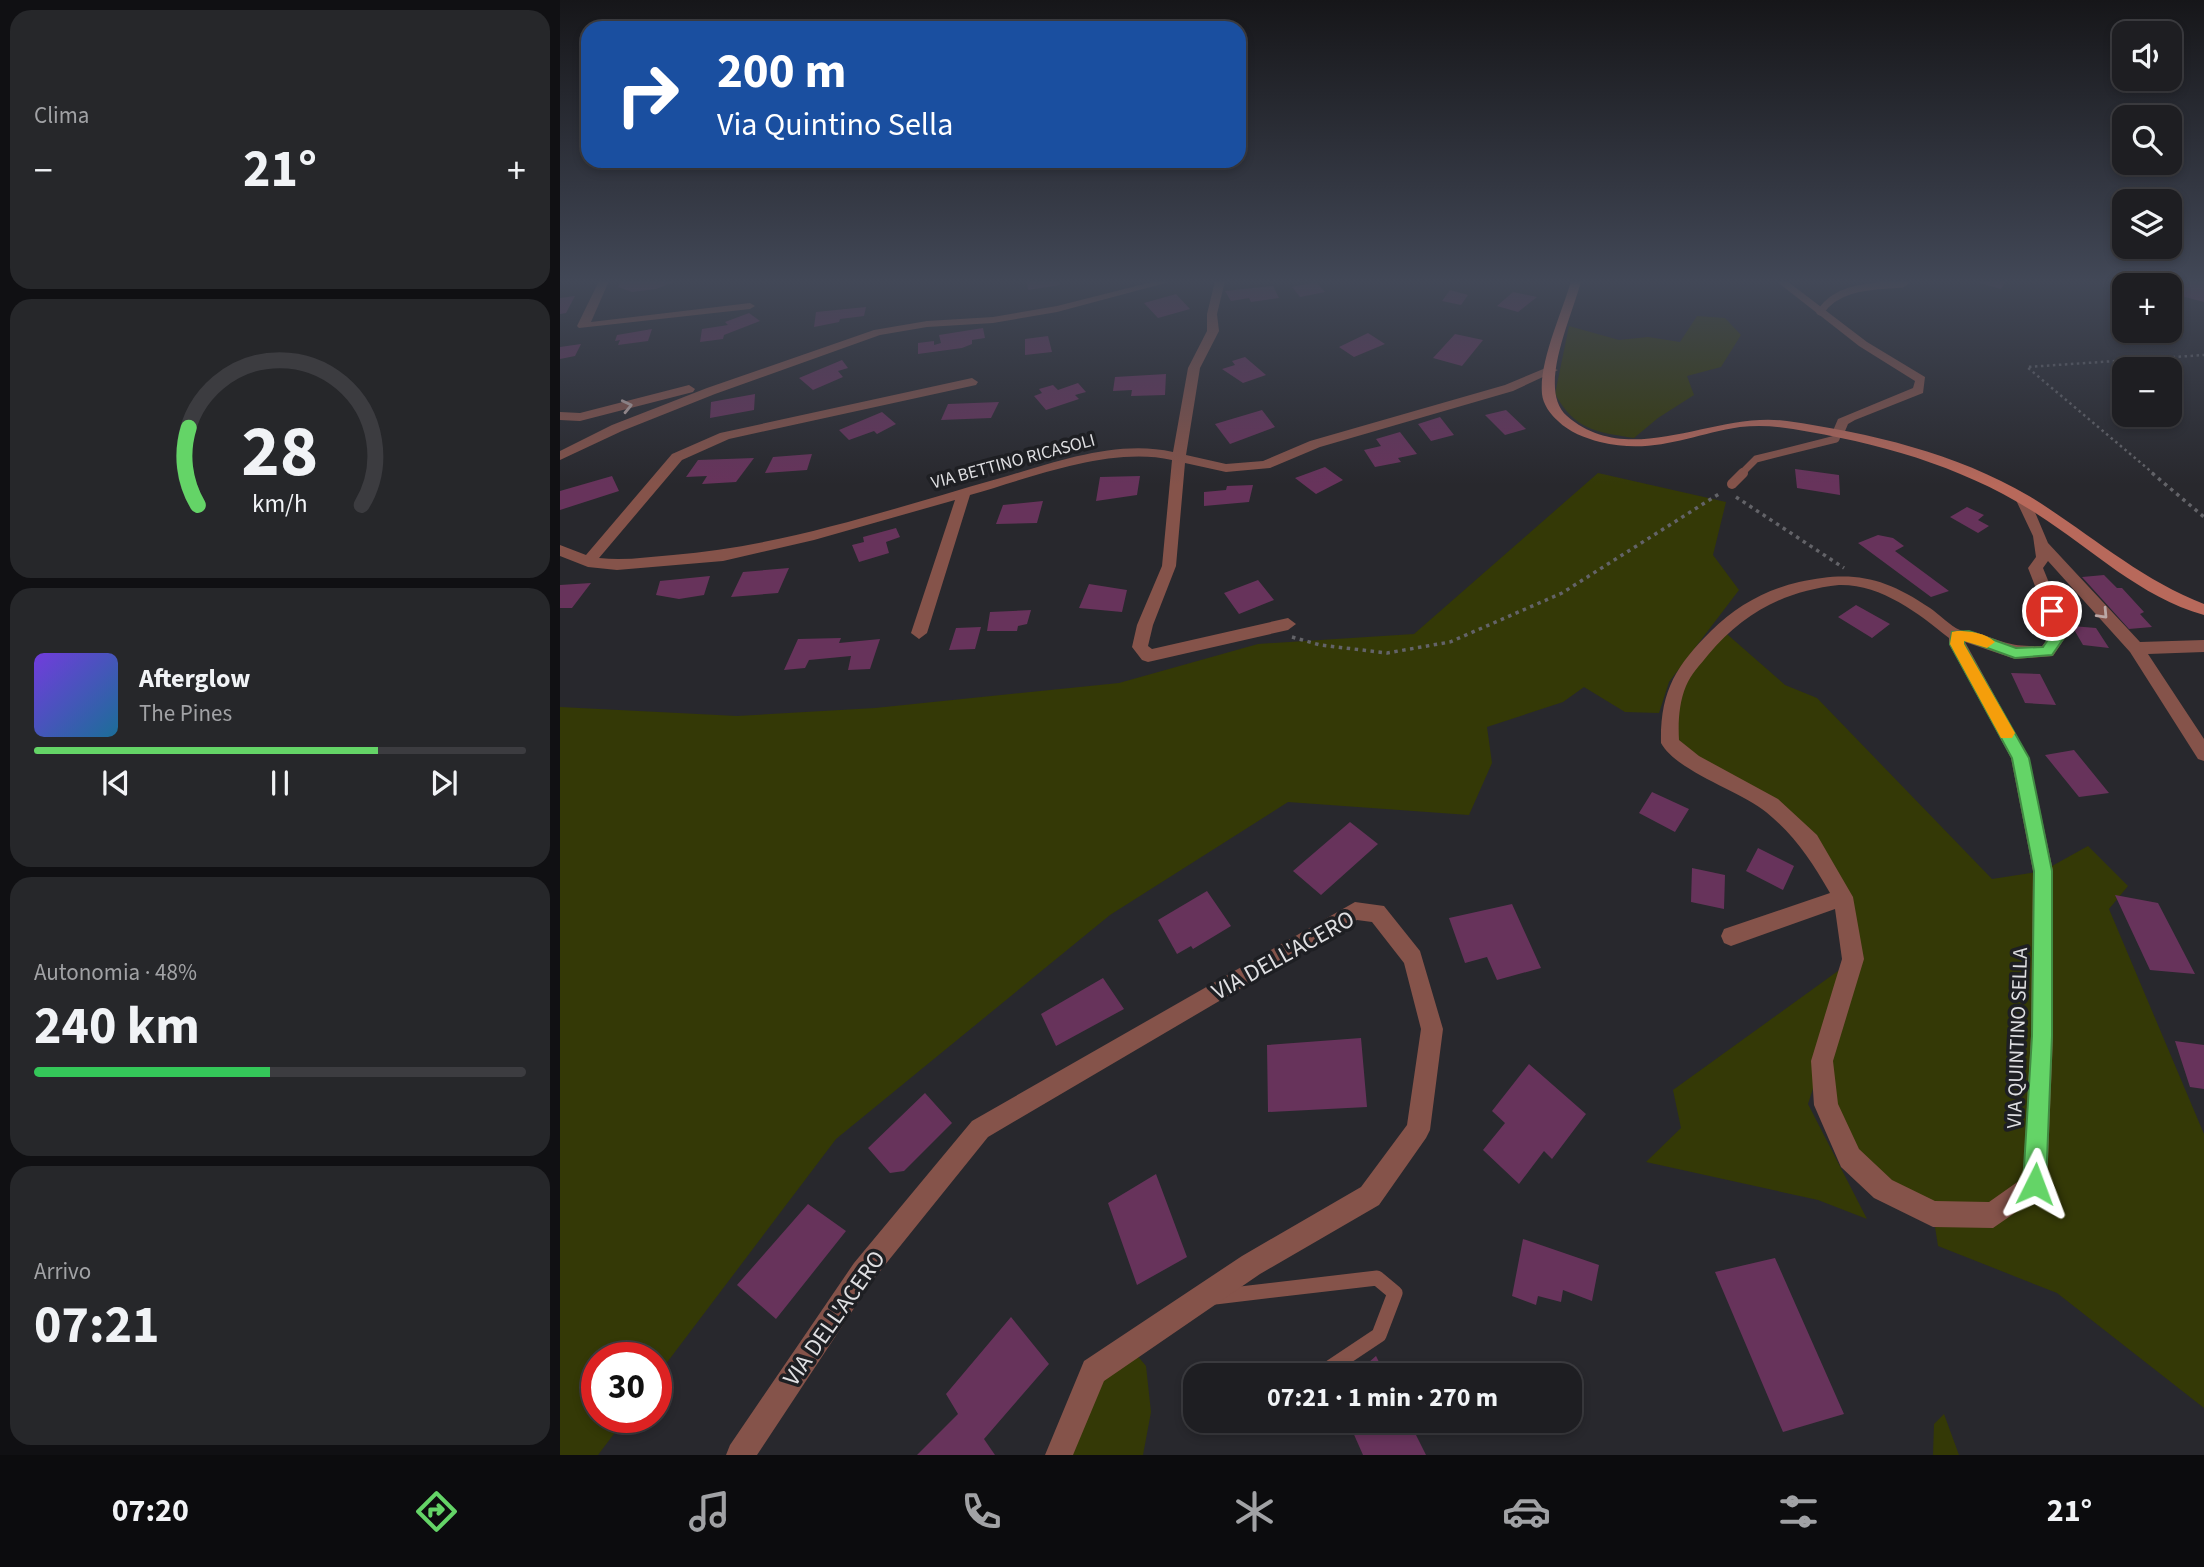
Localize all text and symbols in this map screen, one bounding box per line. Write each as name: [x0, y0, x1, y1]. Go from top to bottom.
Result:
map controls: [2112, 21, 2182, 427]
button: sound: [2112, 21, 2182, 91]
text: 200 m: [717, 37, 846, 107]
icon: right: [602, 49, 693, 140]
text: Clima: [34, 99, 89, 132]
text: Via Quintino Sella: [717, 102, 953, 148]
button: search: [2112, 105, 2182, 175]
text: 21°: [243, 133, 317, 207]
text: −: [34, 144, 53, 198]
text: +: [507, 144, 526, 198]
button: layers: [2112, 189, 2182, 259]
button: +: [2112, 273, 2182, 343]
button: −: [2112, 357, 2182, 427]
text: 28: [242, 400, 318, 504]
one-way arrow: [621, 400, 633, 414]
street label: VIA BETTINO RICASOLI: [928, 428, 1098, 495]
text: km/h: [252, 485, 308, 521]
pin: [2022, 581, 2082, 641]
icon: arrive: [2033, 592, 2071, 630]
one-way arrow: [2095, 606, 2108, 619]
text: Afterglow: [139, 660, 250, 697]
text: The Pines: [139, 697, 232, 730]
icon: previous: [97, 764, 135, 802]
icon: pause: [261, 764, 299, 802]
icon: next: [425, 764, 463, 802]
street label: VIA DELL'ACERO: [1205, 902, 1361, 1009]
street label: VIA QUINTINO SELLA: [1999, 946, 2035, 1129]
text: Autonomia · 48%: [34, 956, 197, 989]
text: 240 km: [34, 990, 200, 1064]
position arrow: [1998, 1147, 2072, 1221]
street label: VIA DELL'ACERO: [775, 1243, 894, 1393]
text: Arrivo: [34, 1255, 91, 1288]
text: 07:21: [34, 1289, 159, 1363]
speed limit sign: 30: [581, 1342, 672, 1433]
text: 07:21 · 1 min · 270 m: [1267, 1379, 1498, 1416]
icon: directions: [412, 1487, 461, 1536]
icon: music: [685, 1487, 734, 1536]
icon: phone: [957, 1487, 1006, 1536]
icon: climate: [1230, 1487, 1279, 1536]
icon: car: [1502, 1487, 1551, 1536]
icon: filters: [1774, 1487, 1823, 1536]
text: 07:20: [112, 1488, 189, 1534]
text: 21°: [2047, 1488, 2092, 1534]

